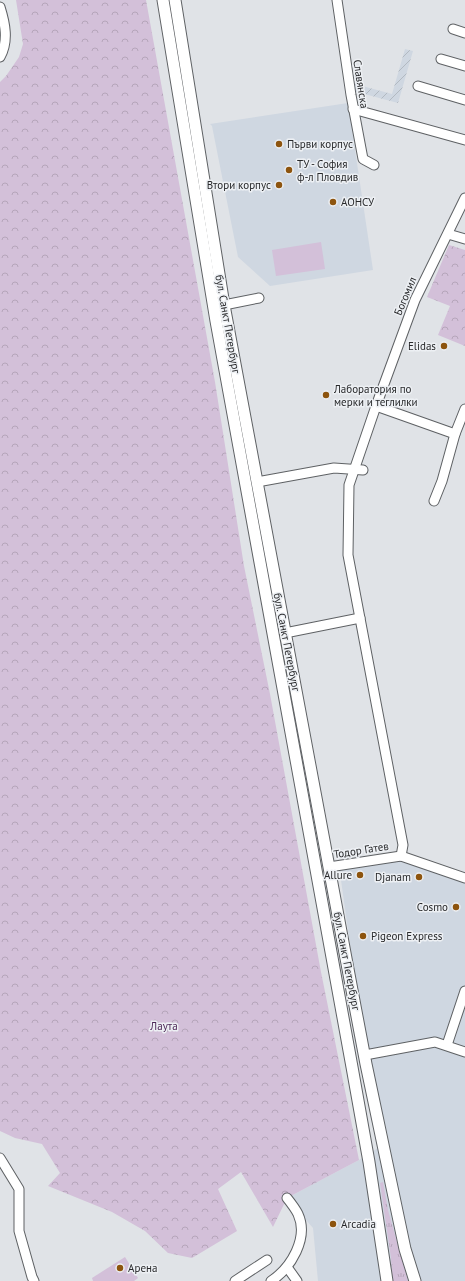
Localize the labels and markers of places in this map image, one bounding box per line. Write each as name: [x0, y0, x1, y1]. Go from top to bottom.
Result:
place label: Първи корпус: [287, 137, 353, 151]
marker: Първи корпус: [274, 139, 284, 149]
place label: ТУ - София ф-л Пловдив: [297, 157, 358, 184]
marker: ТУ - София ф-л Пловдив: [284, 165, 294, 175]
place label: Втори корпус: [207, 178, 271, 192]
marker: Втори корпус: [274, 180, 284, 190]
place label: АОНСУ: [341, 195, 375, 209]
marker: АОНСУ: [328, 197, 338, 207]
place label: Elidas: [408, 339, 436, 353]
marker: Elidas: [439, 341, 449, 351]
place label: Лаборатория по мерки и теглилки: [333, 382, 417, 409]
marker: Лаборатория по мерки и теглилки: [321, 390, 331, 400]
place label: Allure: [324, 868, 352, 882]
marker: Allure: [355, 870, 365, 880]
place label: Djanam: [375, 870, 411, 884]
marker: Djanam: [414, 872, 424, 882]
place label: Cosmo: [417, 900, 448, 914]
marker: Cosmo: [451, 902, 461, 912]
place label: Pigeon Express: [371, 929, 443, 943]
marker: Pigeon Express: [358, 931, 368, 941]
place label: Arcadia: [341, 1217, 376, 1231]
marker: Arcadia: [328, 1219, 338, 1229]
place label: Арена: [128, 1261, 157, 1275]
marker: Арена: [115, 1263, 125, 1273]

